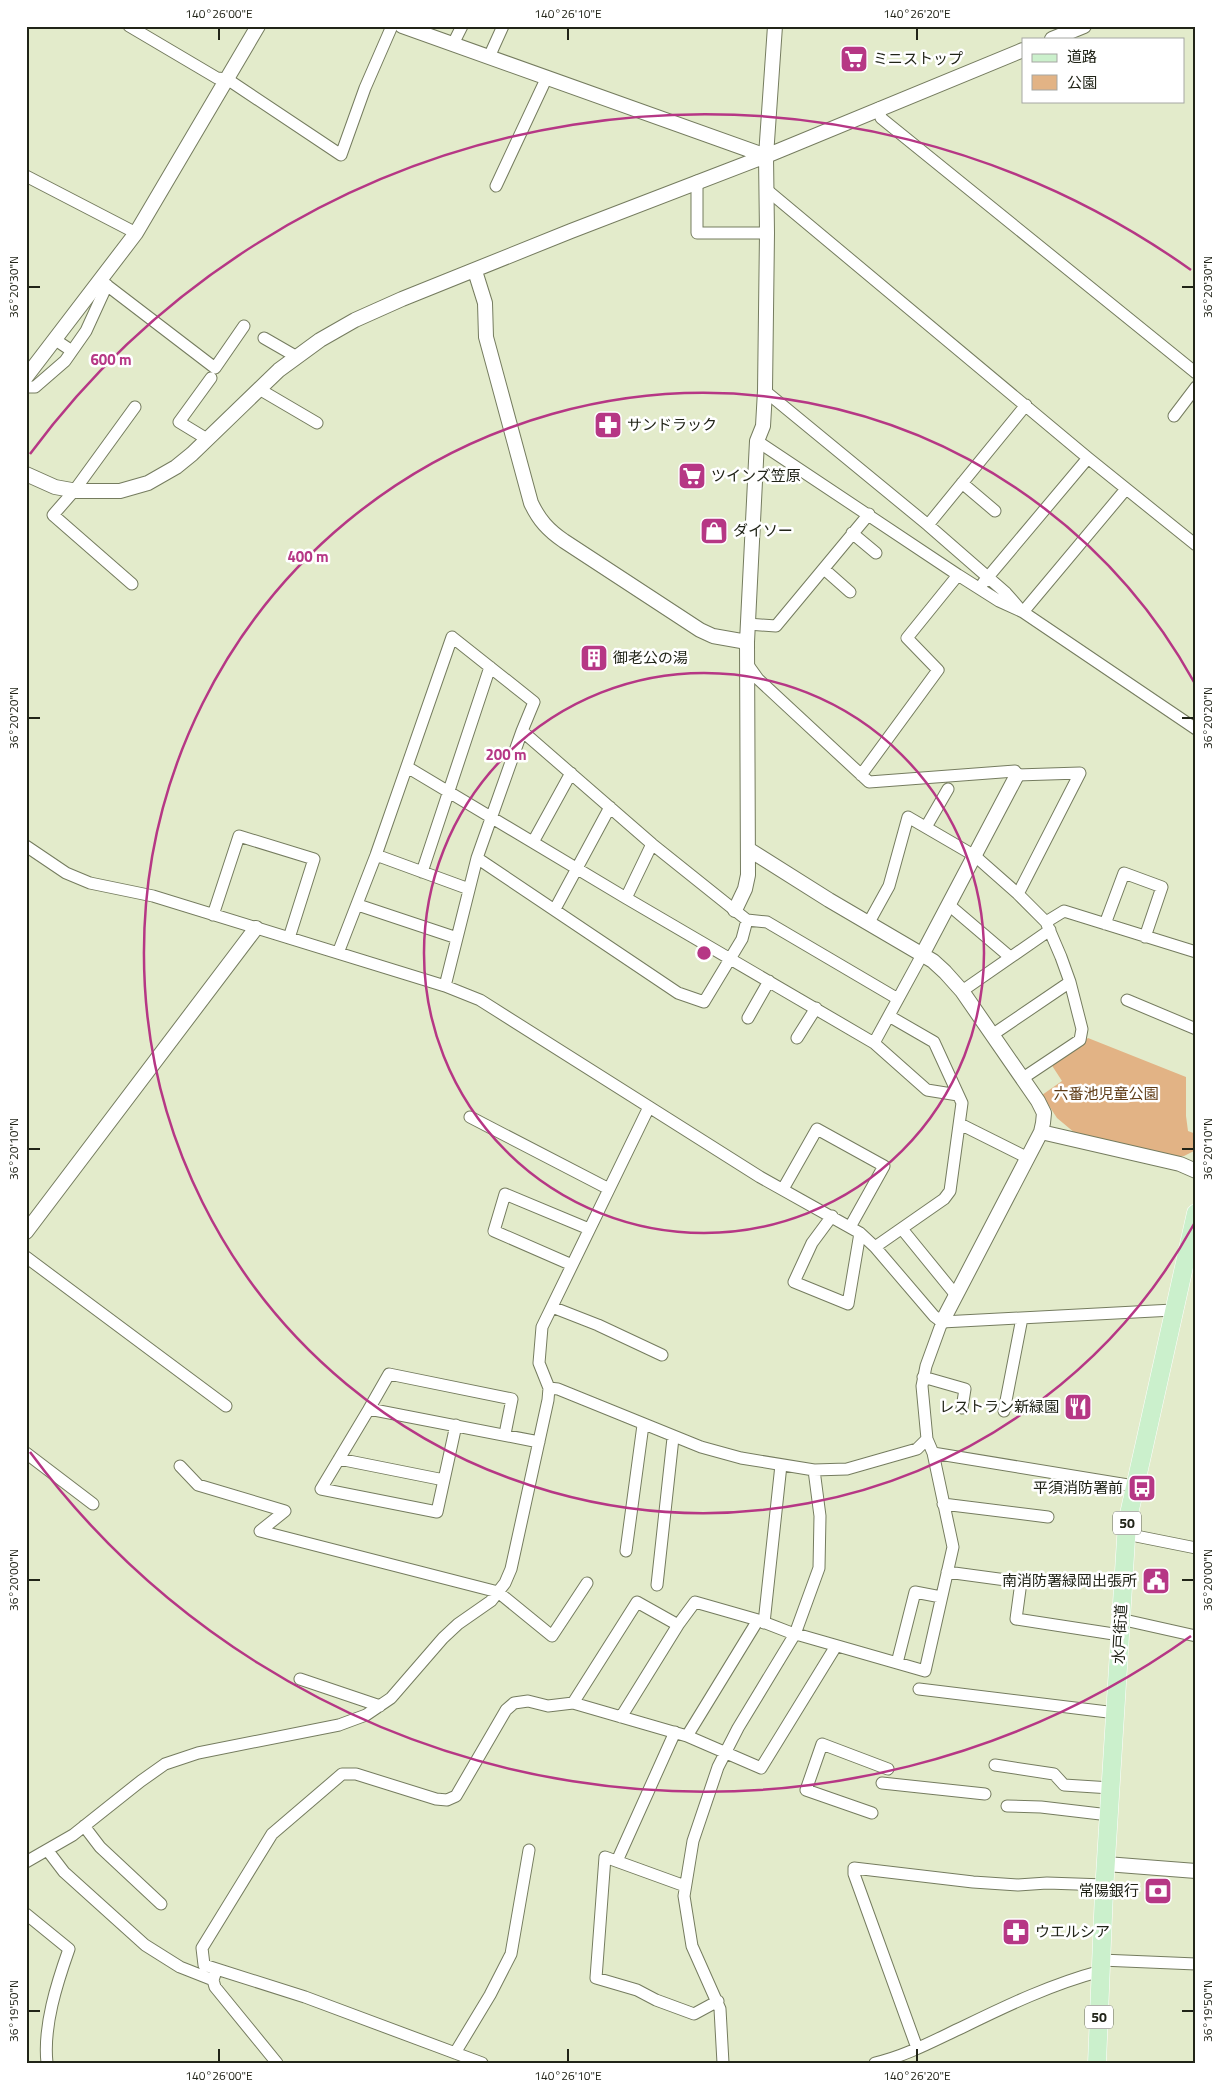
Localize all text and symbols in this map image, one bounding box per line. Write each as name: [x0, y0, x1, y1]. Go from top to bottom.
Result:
text: 140°26'00"E: [185, 4, 253, 23]
text: 140°26'10"E: [534, 4, 602, 23]
text: 140°26'20"E: [883, 4, 951, 23]
legend: [1022, 38, 1184, 102]
supermarket icon: ミニストップ: [839, 44, 869, 74]
text: 道路: [1067, 45, 1097, 68]
place label: ミニストップ: [873, 47, 963, 70]
text: 公園: [1067, 71, 1097, 94]
text: 36°20'30"N: [4, 256, 23, 318]
text: 36°20'30"N: [1198, 256, 1217, 318]
text: 600 m: [90, 348, 132, 371]
pharmacy icon: サンドラック: [593, 410, 623, 440]
place label: サンドラック: [627, 413, 717, 436]
supermarket icon: ツインズ笠原: [677, 461, 707, 491]
place label: ツインズ笠原: [711, 464, 801, 487]
shop icon: ダイソー: [699, 516, 729, 546]
place label: ダイソー: [733, 519, 793, 542]
text: 400 m: [287, 545, 329, 568]
building icon: 御老公の湯: [579, 643, 609, 673]
place label: 御老公の湯: [613, 646, 688, 669]
text: 36°20'20"N: [4, 687, 23, 749]
text: 36°20'20"N: [1198, 687, 1217, 749]
text: 200 m: [485, 743, 527, 766]
centre of rings: [695, 944, 713, 962]
park label: 六番池児童公園: [1053, 1082, 1159, 1105]
text: 36°20'10"N: [4, 1118, 23, 1180]
text: 36°20'10"N: [1198, 1118, 1217, 1180]
restaurant icon: レストラン新緑園: [1063, 1392, 1093, 1422]
place label: レストラン新緑園: [939, 1395, 1059, 1418]
bus stop icon: 平須消防署前: [1127, 1473, 1157, 1503]
place label: 平須消防署前: [1033, 1476, 1123, 1499]
road number: 50: [1113, 1512, 1141, 1535]
text: 36°20'00"N: [4, 1549, 23, 1611]
text: 36°20'00"N: [1198, 1549, 1217, 1611]
public building icon: 南消防署緑岡出張所: [1141, 1566, 1171, 1596]
place label: 南消防署緑岡出張所: [1002, 1569, 1137, 1592]
street label: 水戸街道: [1106, 1603, 1133, 1665]
bank icon: 常陽銀行: [1143, 1876, 1173, 1906]
place label: 常陽銀行: [1079, 1879, 1139, 1902]
pharmacy icon: ウエルシア: [1001, 1917, 1031, 1947]
place label: ウエルシア: [1035, 1920, 1110, 1943]
text: 36°19'50"N: [4, 1980, 23, 2042]
text: 36°19'50"N: [1198, 1980, 1217, 2042]
road number: 50: [1085, 2005, 1113, 2028]
text: 140°26'00"E: [185, 2066, 253, 2085]
text: 140°26'10"E: [534, 2066, 602, 2085]
text: 140°26'20"E: [883, 2066, 951, 2085]

